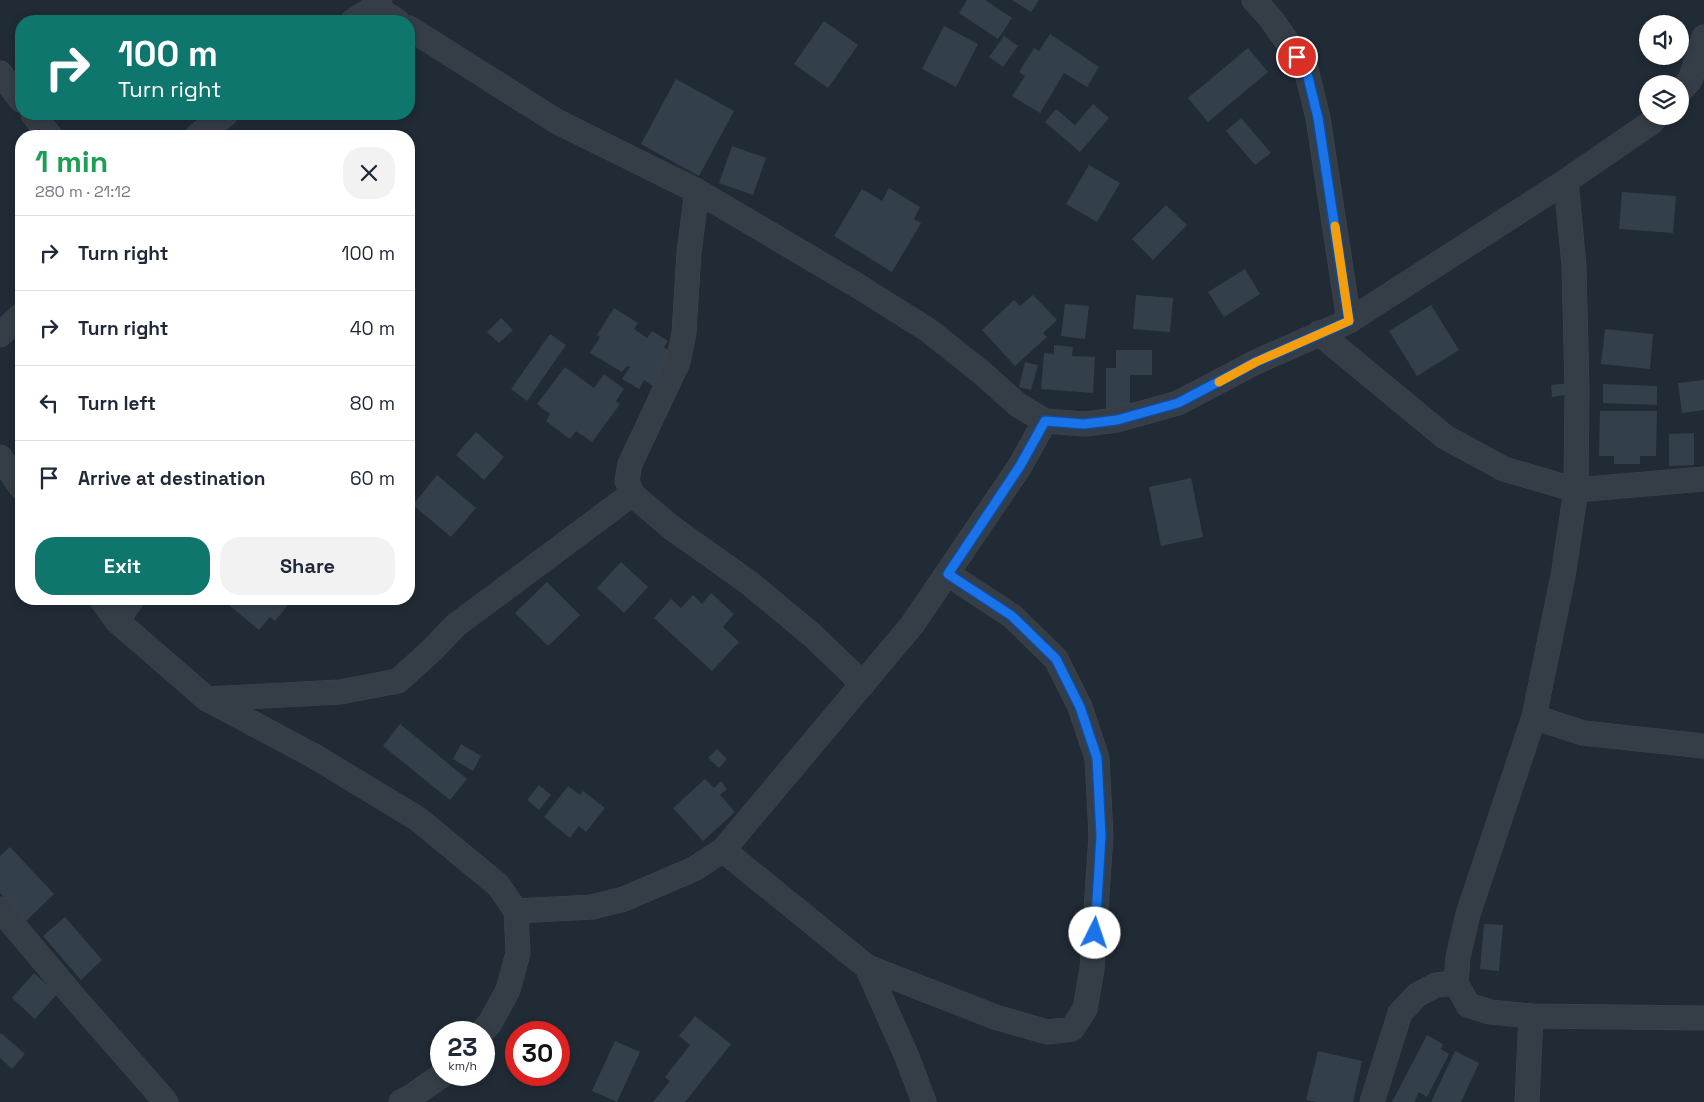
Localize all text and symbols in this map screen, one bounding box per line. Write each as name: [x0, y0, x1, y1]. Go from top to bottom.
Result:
map controls: [1639, 15, 1689, 125]
button: sound: [1639, 15, 1689, 65]
text: 100 m: [118, 32, 218, 76]
icon: right: [35, 35, 100, 100]
pin: [1276, 36, 1318, 78]
icon: arrive: [1283, 43, 1311, 71]
text: Turn right: [118, 75, 221, 103]
button: layers: [1639, 75, 1689, 125]
text: 1 min: [35, 142, 108, 181]
button: close: [343, 147, 395, 199]
text: 280 m · 21:12: [35, 181, 131, 202]
icon: right: [35, 239, 63, 267]
text: Turn right: [78, 241, 168, 266]
text: 100 m: [341, 241, 395, 266]
icon: right: [35, 314, 63, 342]
text: Turn right: [78, 316, 168, 341]
text: 40 m: [350, 316, 395, 341]
icon: left: [35, 389, 63, 417]
text: Turn left: [78, 391, 156, 416]
text: 80 m: [350, 391, 395, 416]
icon: arrive: [35, 464, 63, 492]
text: Arrive at destination: [78, 466, 266, 491]
text: 60 m: [350, 466, 395, 491]
button: Exit: [35, 537, 210, 595]
button: Share: [220, 537, 395, 595]
position arrow: [1068, 906, 1120, 958]
speed limit sign: 30: [505, 1021, 570, 1086]
text: 23: [447, 1031, 478, 1063]
text: km/h: [448, 1058, 477, 1074]

